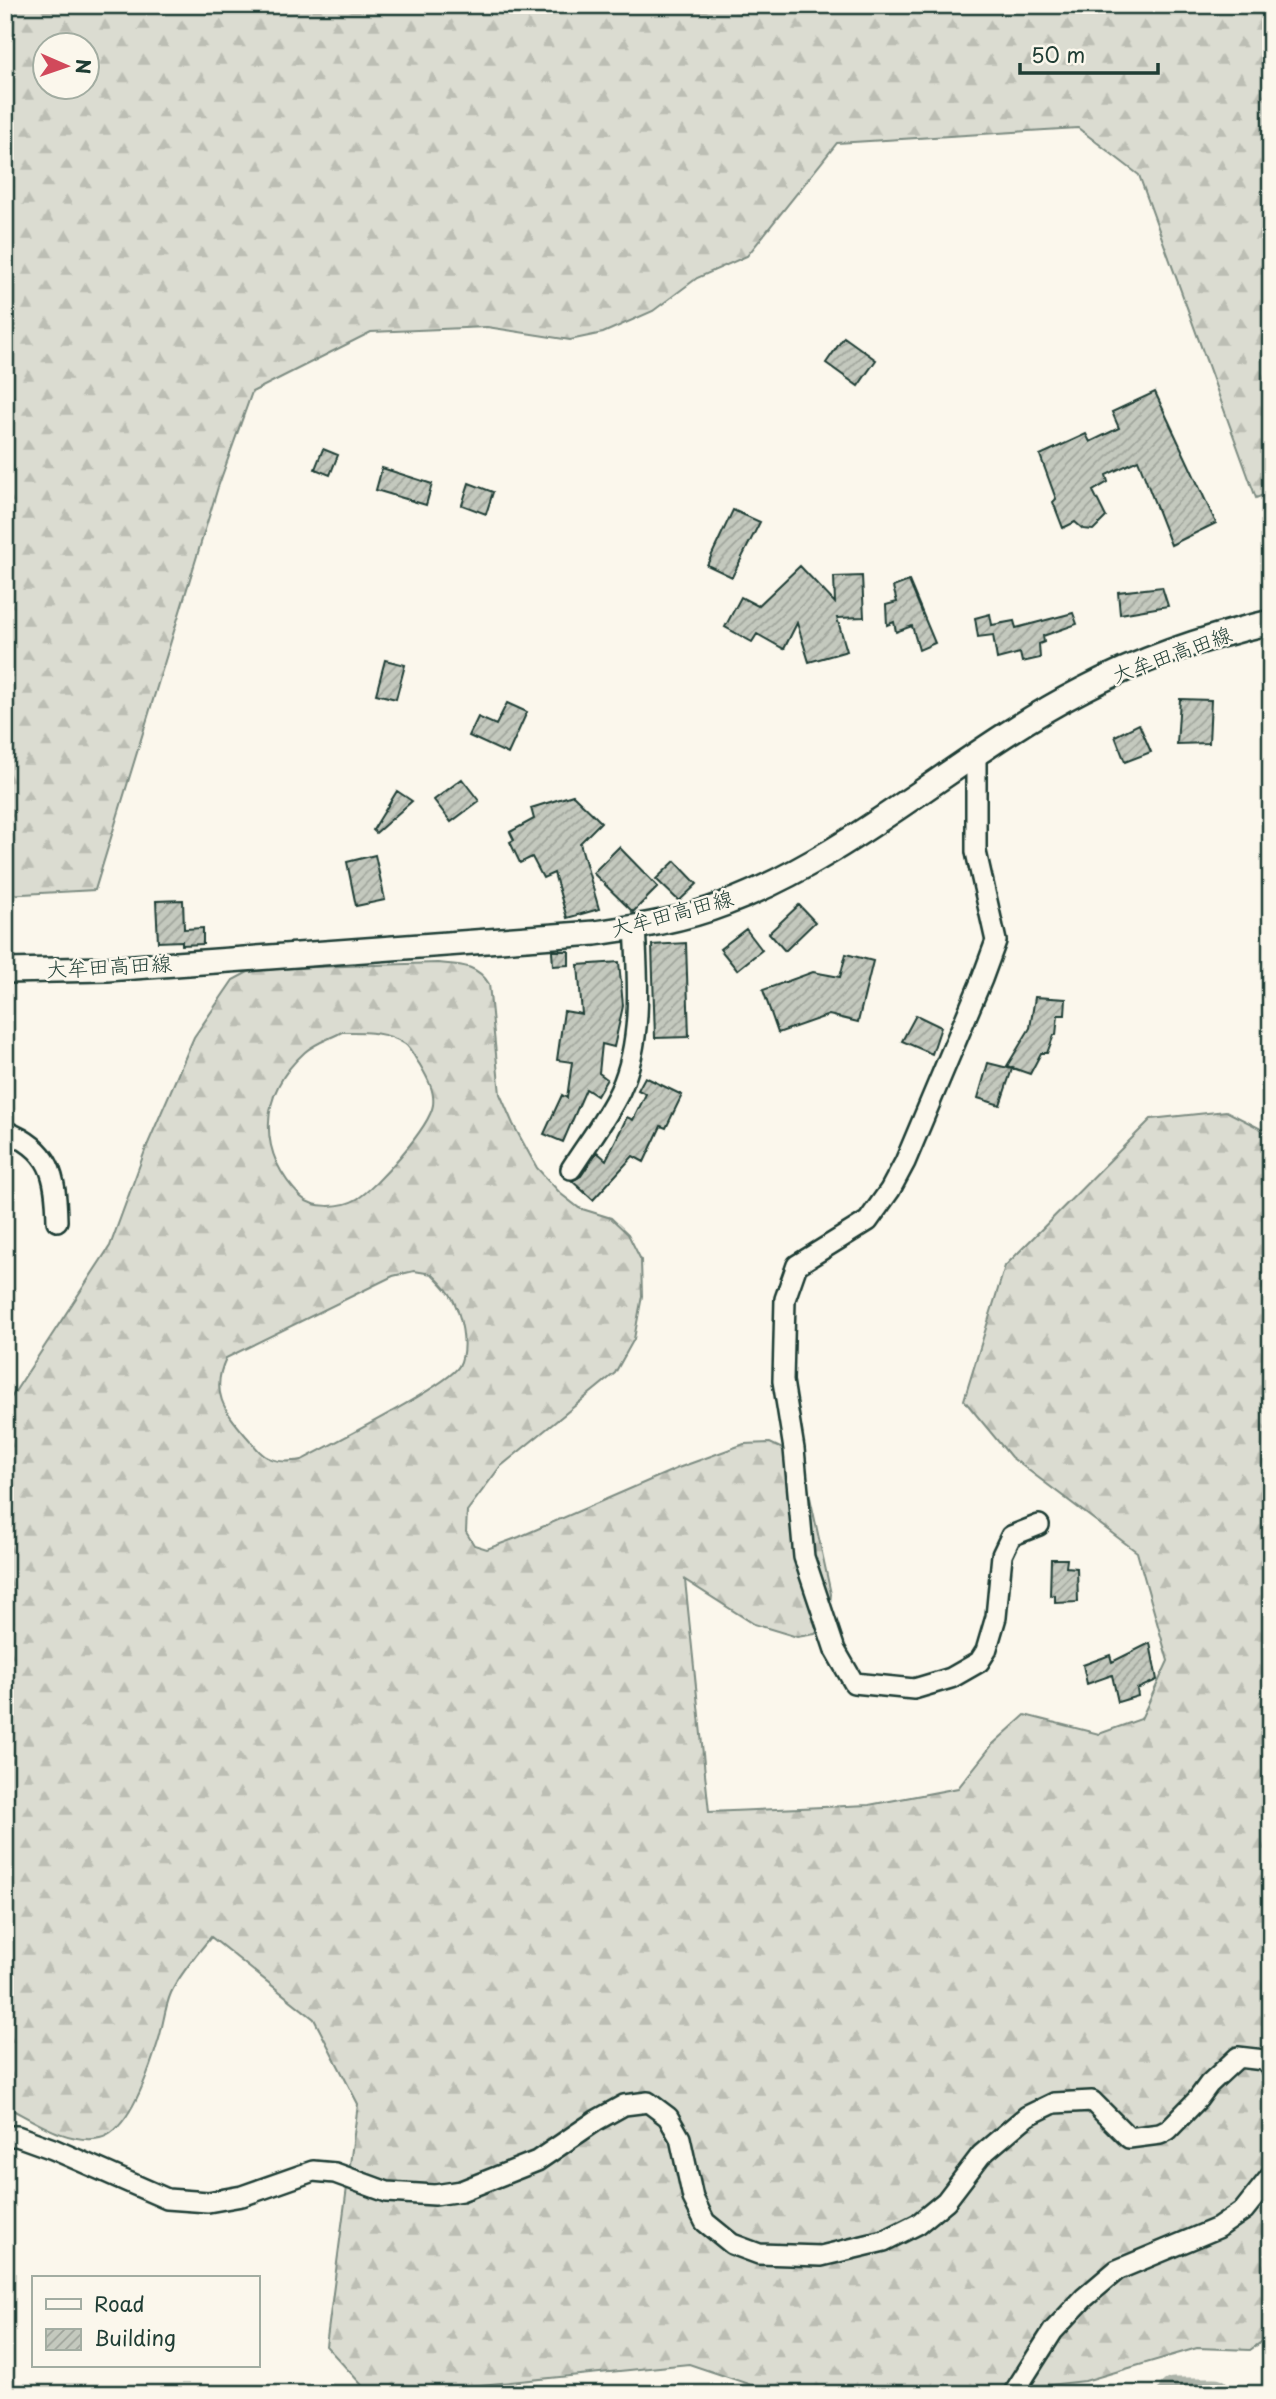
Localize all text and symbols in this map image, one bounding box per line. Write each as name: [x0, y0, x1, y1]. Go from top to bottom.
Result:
north arrow: [32, 32, 102, 102]
scale bar: [1020, 32, 1159, 76]
text: 50 m: [1031, 38, 1085, 70]
text: N: [70, 59, 98, 75]
street label: 大牟田高田線: [1107, 617, 1236, 690]
street label: 大牟田高田線: [606, 880, 736, 944]
street label: 大牟田高田線: [45, 946, 173, 984]
legend: [32, 2276, 259, 2368]
text: Road: [94, 2287, 145, 2319]
text: Building: [94, 2321, 176, 2353]

